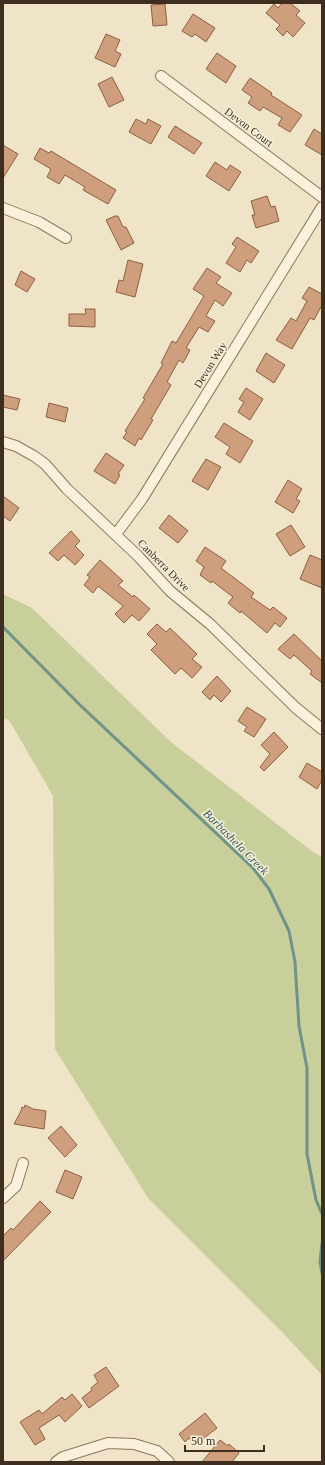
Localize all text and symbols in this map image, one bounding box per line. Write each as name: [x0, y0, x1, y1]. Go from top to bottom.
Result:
street label: Devon Court: [223, 105, 275, 149]
street label: Devon Way: [191, 339, 229, 390]
street label: Canberra Drive: [136, 537, 192, 593]
water label: Barbashela Creek: [200, 806, 272, 878]
scale bar: [185, 1427, 264, 1453]
text: 50 m: [191, 1434, 216, 1448]

